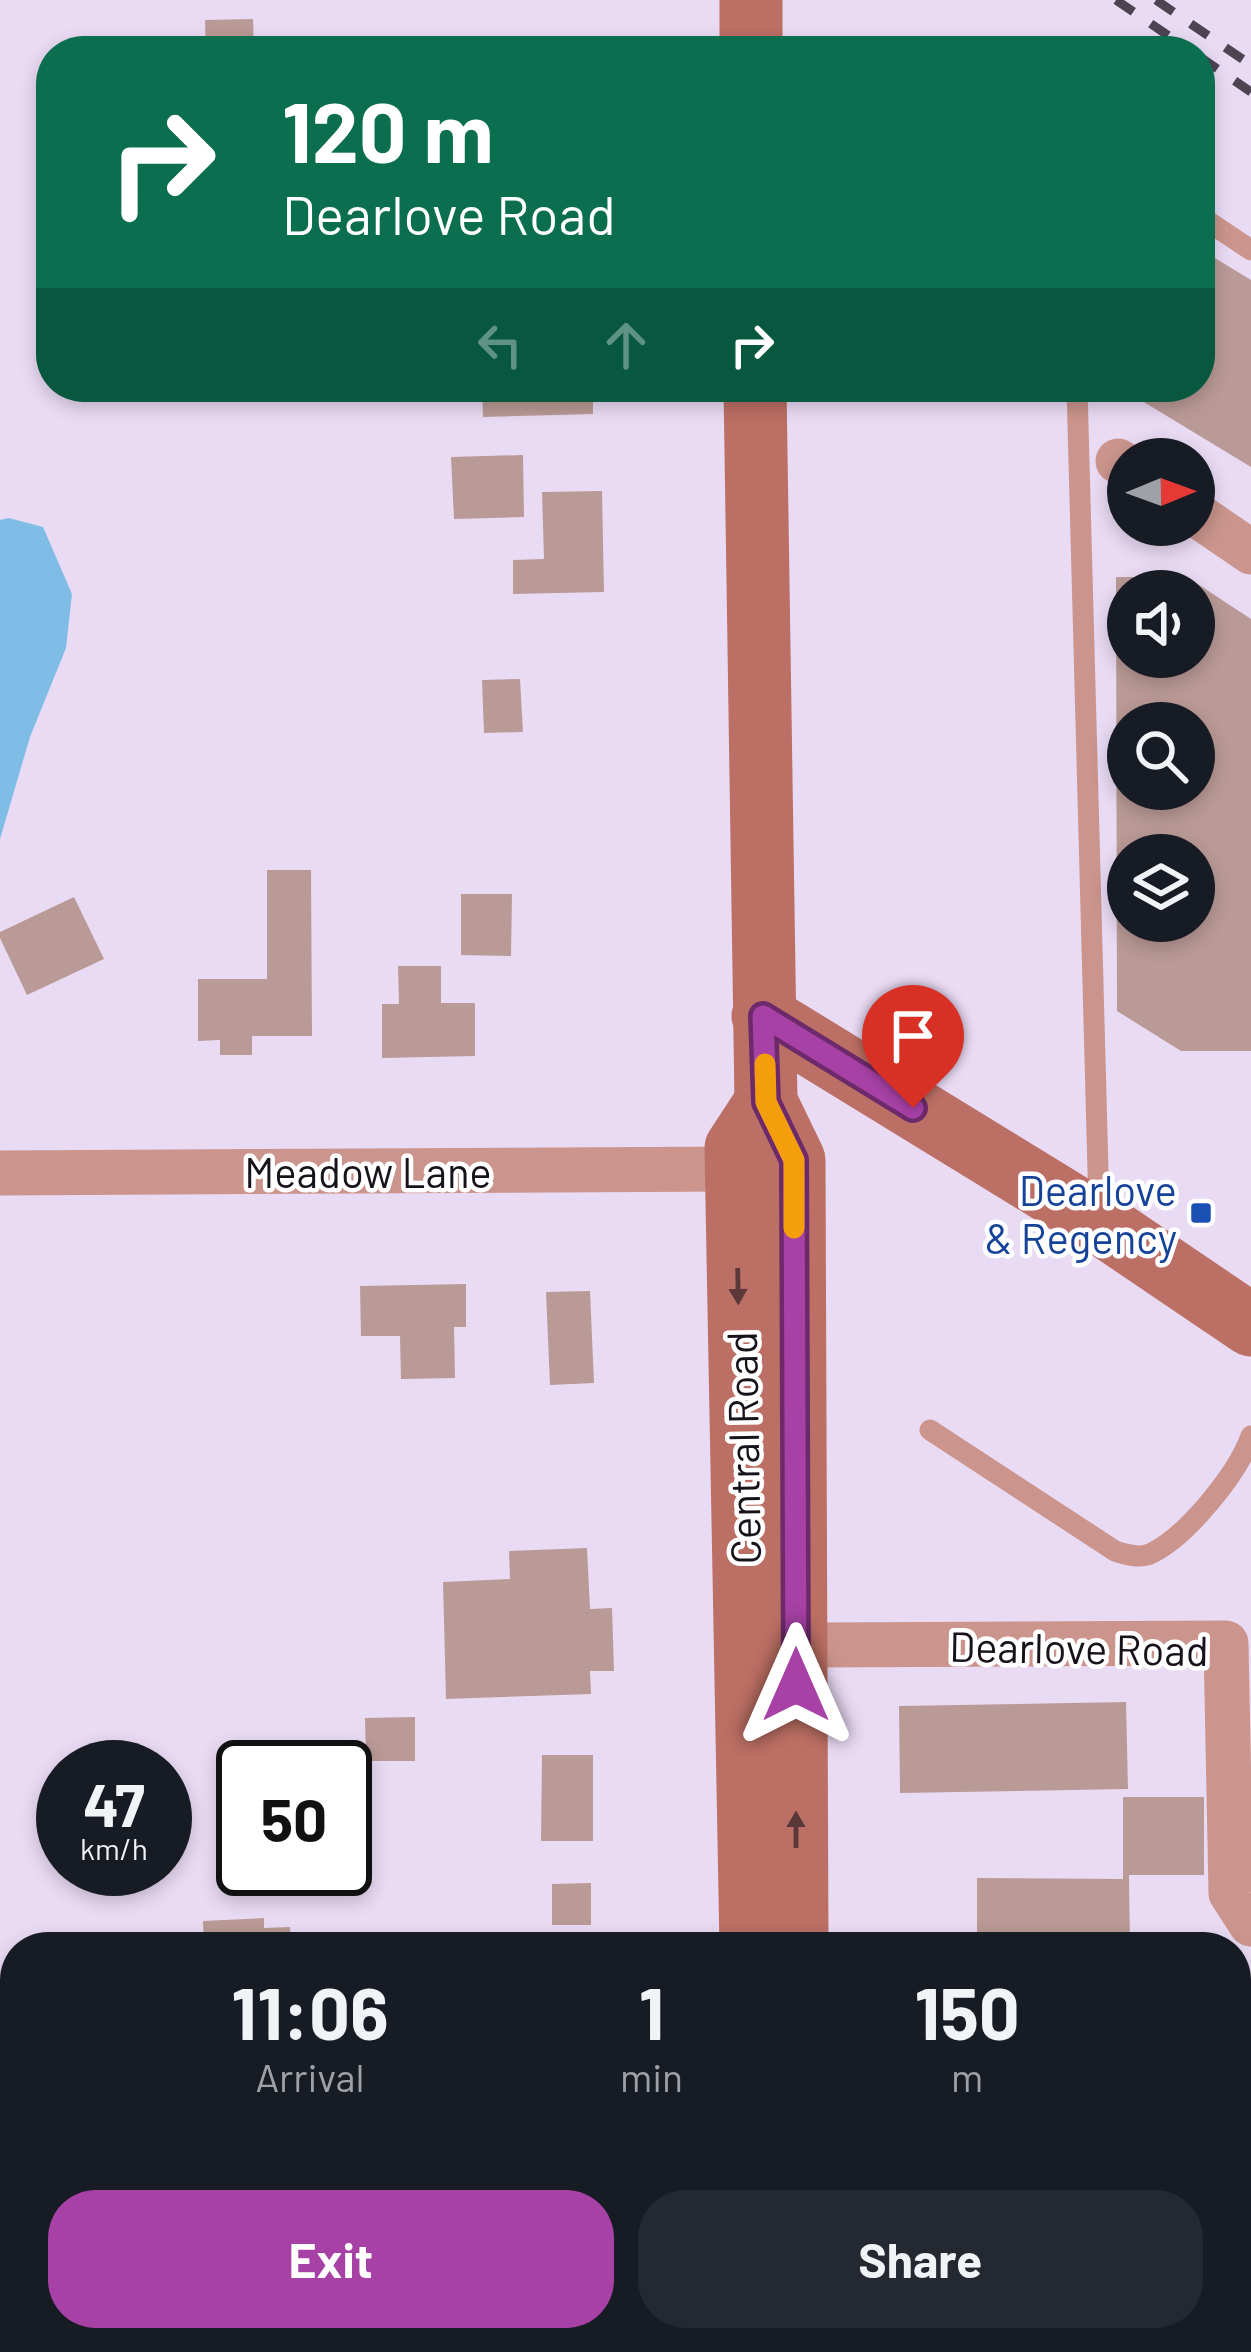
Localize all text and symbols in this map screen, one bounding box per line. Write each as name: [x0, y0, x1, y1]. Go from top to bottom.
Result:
text: 120 m: [282, 79, 494, 180]
icon: right: [84, 84, 240, 240]
text: Dearlove Road: [282, 181, 616, 246]
icon: left: [467, 312, 533, 378]
icon: ahead: [593, 312, 659, 378]
icon: right: [719, 312, 785, 378]
north arrow: [1107, 438, 1215, 546]
map controls: [1107, 438, 1215, 942]
button: sound: [1107, 570, 1215, 678]
button: search: [1107, 702, 1215, 810]
button: layers: [1107, 834, 1215, 942]
pin: [862, 985, 964, 1108]
icon: arrive: [880, 1003, 946, 1069]
street label: Meadow Lane: [244, 1146, 492, 1196]
place label: Dearlove & Regency: [985, 1164, 1177, 1263]
marker: Dearlove & Regency: [1188, 1200, 1214, 1226]
one-way arrow: [729, 1268, 748, 1306]
street label: Central Road: [715, 1331, 769, 1565]
street label: Dearlove Road: [949, 1620, 1209, 1674]
position arrow: [733, 1622, 859, 1748]
speed limit sign: 50: [216, 1740, 372, 1896]
text: 47: [83, 1767, 145, 1839]
one-way arrow: [786, 1810, 806, 1848]
text: km/h: [80, 1830, 148, 1866]
text: 11:06: [231, 1968, 389, 2054]
text: 1: [639, 1968, 664, 2054]
text: 150: [914, 1968, 1020, 2054]
text: Arrival: [255, 2053, 364, 2100]
text: min: [620, 2053, 683, 2100]
text: m: [951, 2053, 983, 2100]
button: Exit: [48, 2190, 614, 2328]
button: Share: [638, 2190, 1203, 2328]

